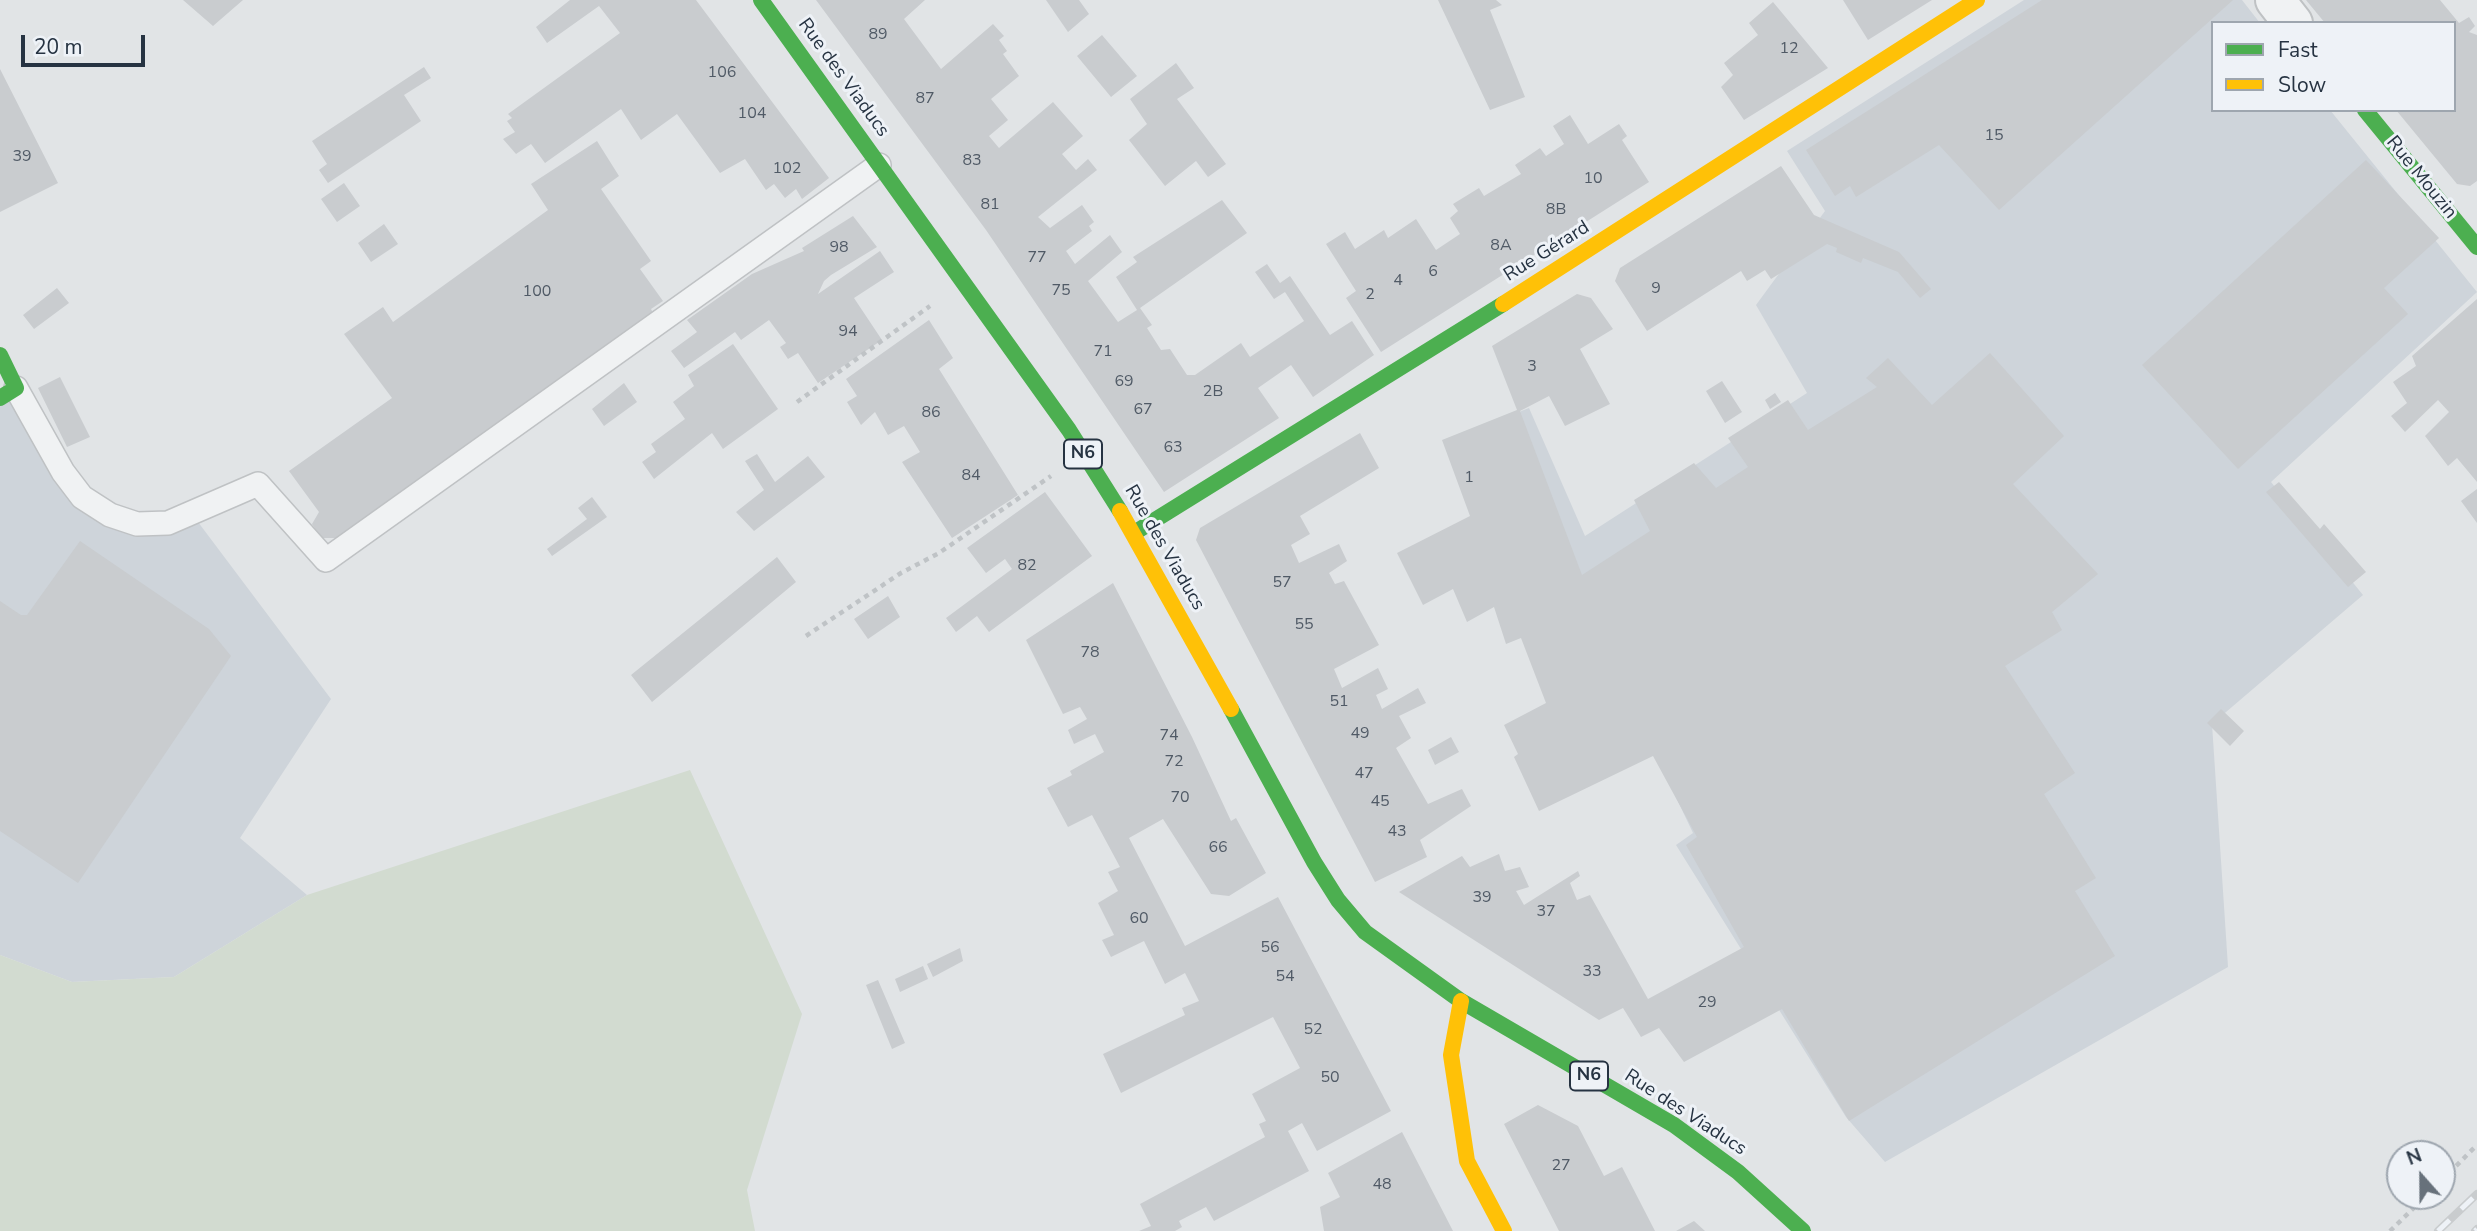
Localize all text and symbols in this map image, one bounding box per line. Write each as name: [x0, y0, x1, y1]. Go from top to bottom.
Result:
street label: Rue des Viaducs: [792, 14, 894, 142]
scale bar: [24, 21, 149, 65]
legend: [2211, 21, 2456, 112]
house number: 89: [868, 25, 888, 45]
text: 20 m: [34, 33, 83, 61]
text: Fast: [2278, 36, 2318, 64]
house number: 12: [1779, 39, 1799, 59]
house number: 106: [708, 63, 736, 83]
text: Slow: [2278, 71, 2326, 99]
house number: 87: [915, 89, 935, 109]
house number: 104: [738, 104, 766, 124]
house number: 15: [1984, 126, 2004, 146]
street label: Rue Mouzin: [2381, 132, 2461, 224]
house number: 39: [12, 147, 32, 167]
house number: 83: [962, 151, 982, 171]
house number: 102: [773, 159, 801, 179]
house number: 10: [1583, 169, 1603, 189]
house number: 81: [980, 195, 1000, 215]
house number: 8B: [1546, 200, 1566, 220]
street label: Rue Gérard: [1500, 217, 1594, 287]
house number: 8A: [1490, 236, 1512, 256]
house number: 98: [829, 238, 849, 258]
house number: 77: [1027, 248, 1047, 268]
house number: 6: [1428, 262, 1438, 282]
house number: 4: [1393, 271, 1403, 291]
house number: 9: [1651, 279, 1661, 299]
house number: 75: [1051, 281, 1071, 301]
house number: 100: [523, 282, 551, 302]
house number: 2: [1365, 285, 1375, 305]
house number: 94: [838, 322, 858, 342]
house number: 71: [1093, 342, 1113, 362]
house number: 3: [1527, 357, 1537, 377]
house number: 69: [1114, 372, 1134, 392]
house number: 2B: [1203, 382, 1223, 402]
house number: 67: [1133, 400, 1153, 420]
house number: 86: [921, 403, 941, 423]
house number: 63: [1163, 438, 1183, 458]
road number: N6: [1064, 440, 1102, 468]
house number: 84: [961, 466, 981, 486]
house number: 1: [1464, 468, 1474, 488]
street label: Rue des Viaducs: [1119, 481, 1209, 615]
house number: 82: [1017, 556, 1037, 576]
house number: 57: [1272, 573, 1292, 593]
house number: 55: [1294, 615, 1314, 635]
house number: 78: [1080, 643, 1100, 663]
house number: 51: [1329, 692, 1349, 712]
house number: 49: [1350, 724, 1370, 744]
house number: 74: [1159, 726, 1179, 746]
house number: 72: [1164, 752, 1184, 772]
house number: 47: [1354, 764, 1374, 784]
house number: 70: [1170, 788, 1190, 808]
house number: 45: [1370, 792, 1390, 812]
house number: 43: [1387, 822, 1407, 842]
house number: 66: [1208, 838, 1228, 858]
house number: 39: [1472, 888, 1492, 908]
house number: 37: [1536, 902, 1556, 922]
house number: 60: [1129, 909, 1149, 929]
house number: 56: [1260, 938, 1280, 958]
house number: 33: [1582, 962, 1602, 982]
house number: 54: [1275, 967, 1295, 987]
house number: 29: [1697, 993, 1717, 1013]
house number: 52: [1303, 1020, 1323, 1040]
road number: N6: [1570, 1062, 1608, 1091]
street label: Rue des Viaducs: [1620, 1065, 1750, 1161]
house number: 50: [1320, 1068, 1340, 1088]
north arrow: [2386, 1140, 2456, 1210]
text: N: [2403, 1143, 2425, 1172]
house number: 27: [1551, 1156, 1571, 1176]
house number: 48: [1372, 1175, 1392, 1195]

